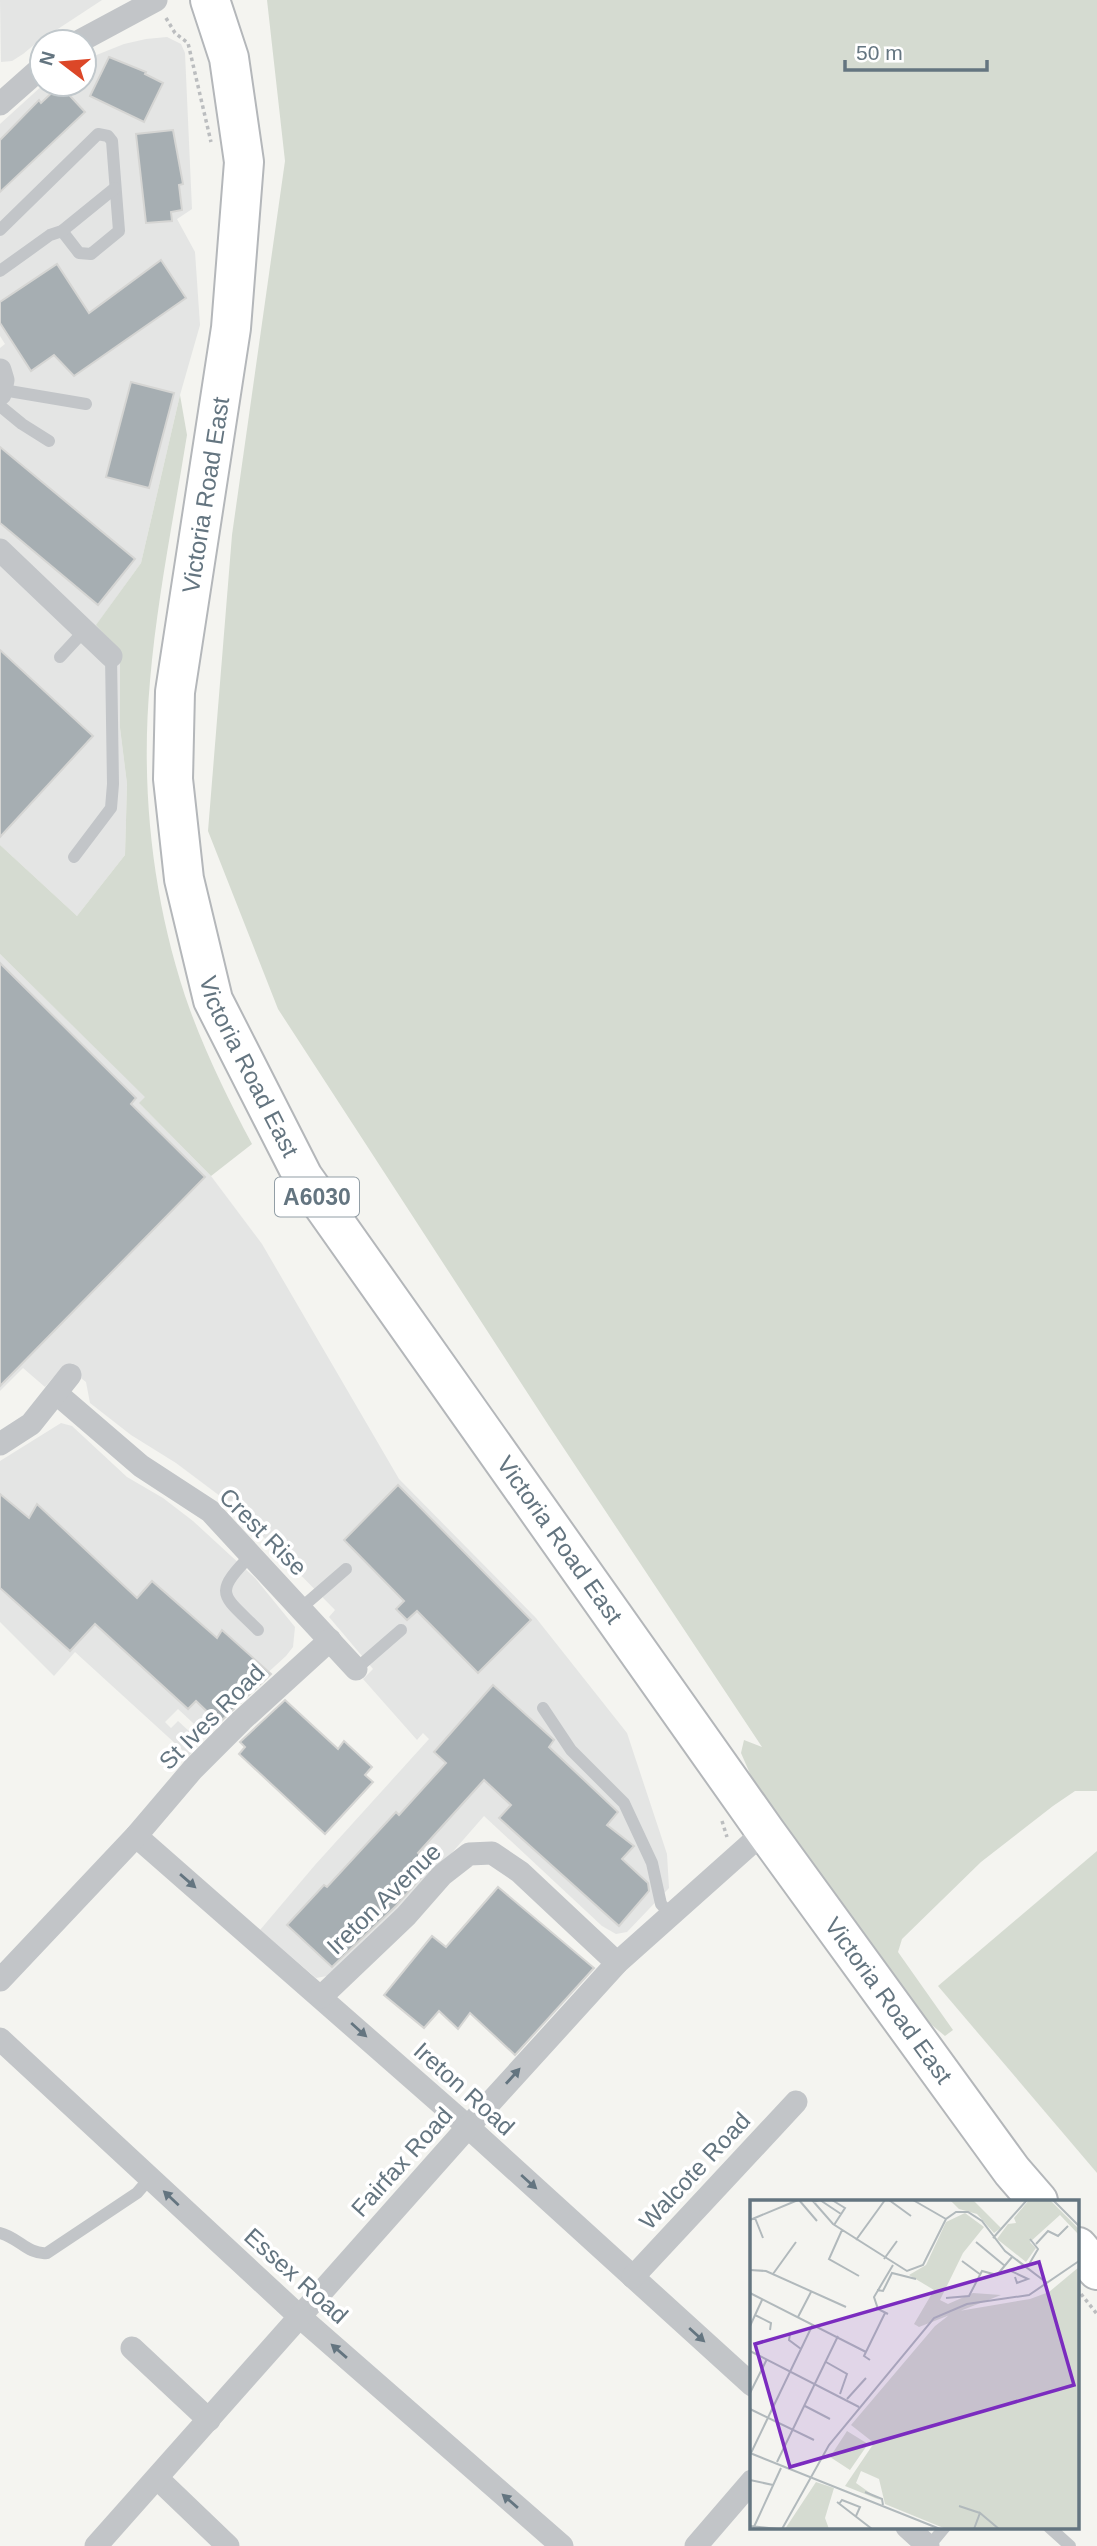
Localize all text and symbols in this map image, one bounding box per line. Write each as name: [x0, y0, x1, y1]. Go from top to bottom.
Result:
north arrow: [28, 28, 98, 98]
scale bar: [845, 28, 987, 72]
text: 50 m: [856, 41, 903, 64]
text: N: [35, 49, 59, 68]
street label: Victoria Road East: [177, 395, 234, 595]
street label: Victoria Road East: [195, 973, 305, 1162]
road number: A6030: [275, 1178, 359, 1216]
street label: Victoria Road East: [492, 1451, 628, 1629]
street label: Crest Rise: [214, 1482, 313, 1581]
street label: St Ives Road: [154, 1659, 270, 1775]
street label: Ireton Avenue: [321, 1838, 446, 1960]
one-way arrow: [179, 1872, 196, 1888]
street label: Victoria Road East: [819, 1912, 958, 2089]
one-way arrow: [350, 2022, 367, 2038]
street label: Ireton Road: [409, 2037, 520, 2141]
one-way arrow: [505, 2068, 521, 2085]
street label: Fairfax Road: [346, 2102, 458, 2222]
street label: Walcote Road: [634, 2107, 756, 2235]
one-way arrow: [520, 2174, 537, 2189]
one-way arrow: [163, 2190, 180, 2206]
inset map: [750, 2200, 1080, 2528]
street label: Essex Road: [239, 2222, 353, 2329]
one-way arrow: [688, 2327, 706, 2343]
one-way arrow: [330, 2343, 348, 2359]
one-way arrow: [502, 2494, 519, 2509]

